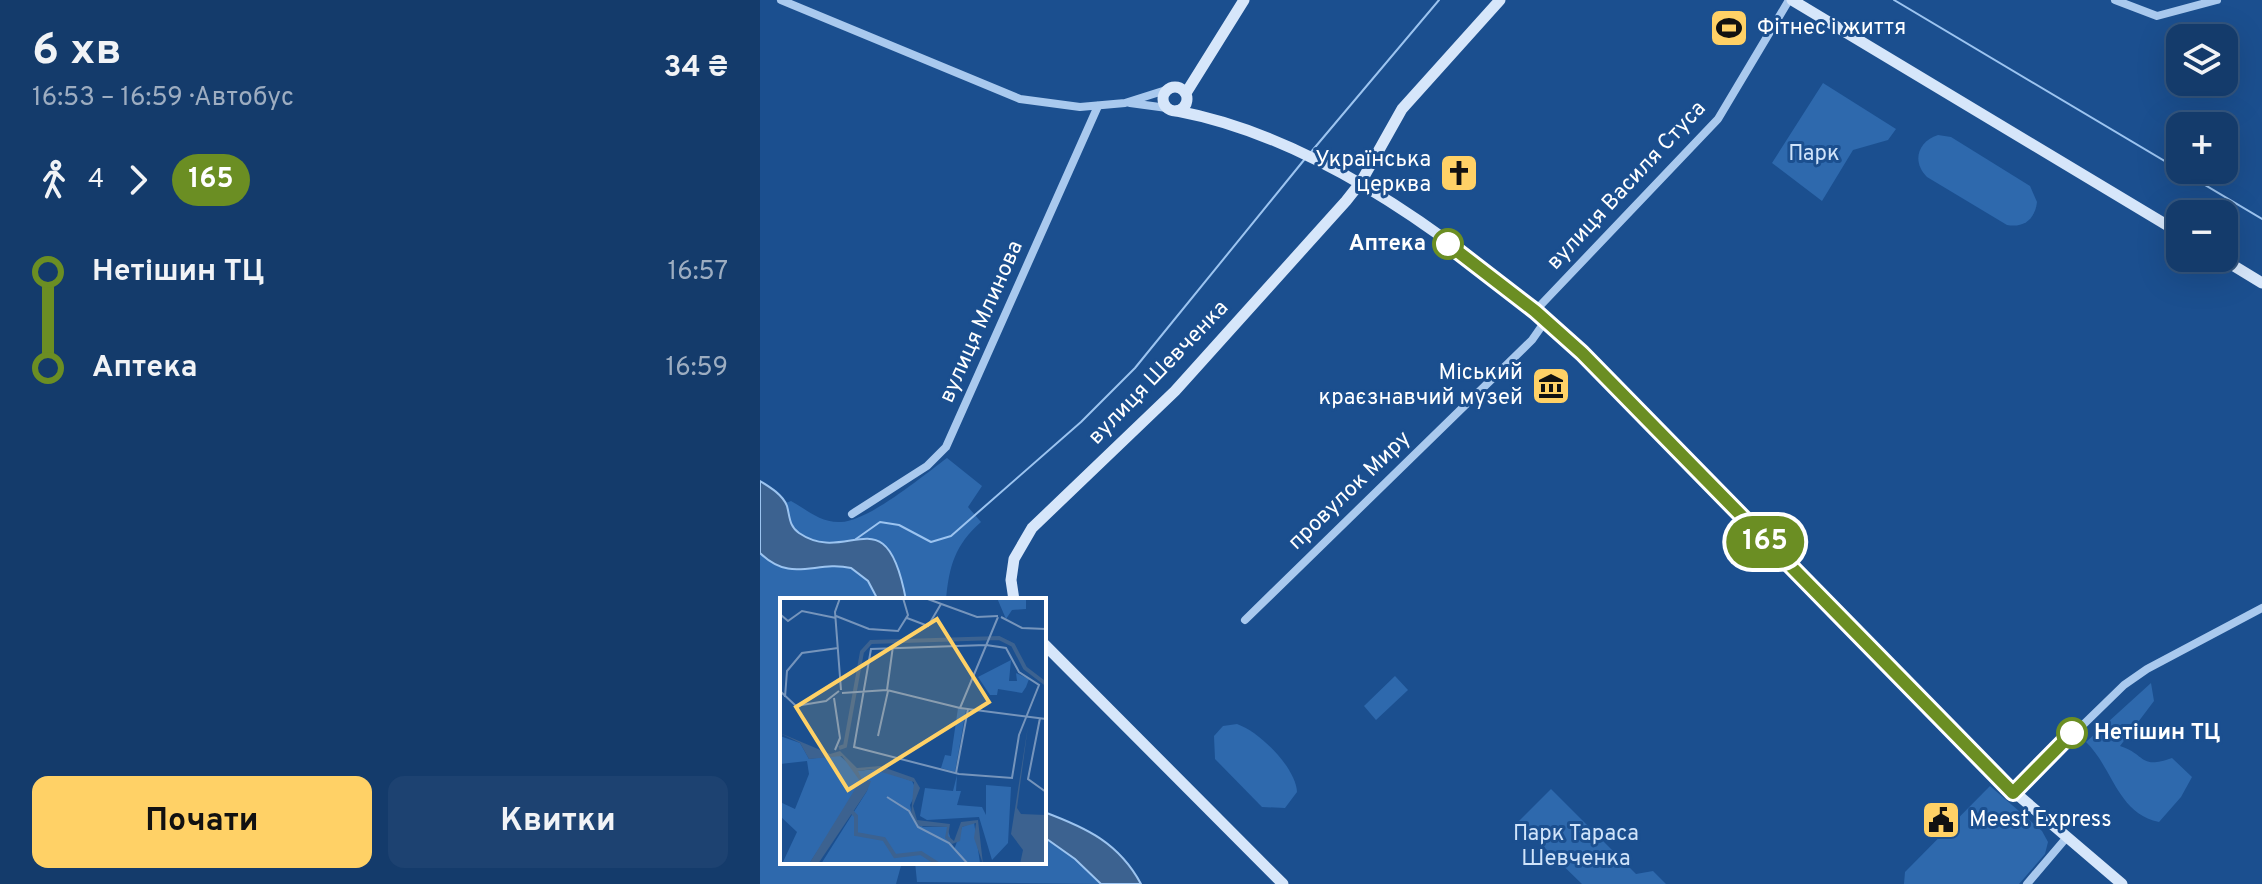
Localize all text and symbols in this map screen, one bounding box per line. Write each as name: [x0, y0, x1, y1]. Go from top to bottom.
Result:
sports icon: Фітнес і життя: [1708, 7, 1750, 49]
place label: Фітнес і життя: [1757, 15, 1906, 42]
text: 6 хв: [32, 24, 122, 80]
map controls: [2166, 24, 2238, 272]
button: layers: [2166, 24, 2238, 96]
text: 34 ₴: [664, 50, 728, 87]
text: 16:53 – 16:59 · Автобус: [32, 82, 294, 115]
street label: вулиця Василя Стуса: [1542, 96, 1712, 276]
button: +: [2166, 112, 2238, 184]
park label: Парк: [1788, 141, 1840, 168]
place label: Українська церква: [1315, 147, 1431, 199]
church icon: Українська церква: [1438, 152, 1480, 194]
icon: walk: [32, 158, 76, 202]
icon: forward: [116, 158, 160, 202]
text: 165: [188, 162, 234, 198]
text: 4: [88, 164, 104, 197]
button: −: [2166, 200, 2238, 272]
marker: Аптека: [1433, 229, 1463, 259]
place label: Аптека: [1349, 231, 1426, 258]
street label: вулиця Млинова: [934, 237, 1030, 407]
text: Нетішин ТЦ: [92, 254, 264, 291]
text: 16:57: [667, 256, 728, 289]
street label: вулиця Шевченка: [1083, 295, 1235, 451]
text: Аптека: [92, 350, 197, 387]
text: 16:59: [666, 352, 728, 385]
place label: Міський краєзнавчий музей: [1319, 360, 1523, 412]
museum icon: Міський краєзнавчий музей: [1530, 365, 1572, 407]
street label: провулок Миру: [1283, 426, 1417, 556]
line badge: 165: [1719, 516, 1811, 568]
text: 165: [1742, 524, 1788, 560]
inset map: [780, 598, 1046, 864]
marker: Нетішин ТЦ: [2057, 718, 2087, 748]
place label: Нетішин ТЦ: [2094, 720, 2220, 747]
button: Почати: [32, 776, 372, 868]
button: Квитки: [388, 776, 728, 868]
public building icon: Meest Express: [1920, 799, 1962, 841]
place label: Meest Express: [1969, 807, 2111, 834]
park label: Парк Тараса Шевченка: [1513, 821, 1639, 873]

